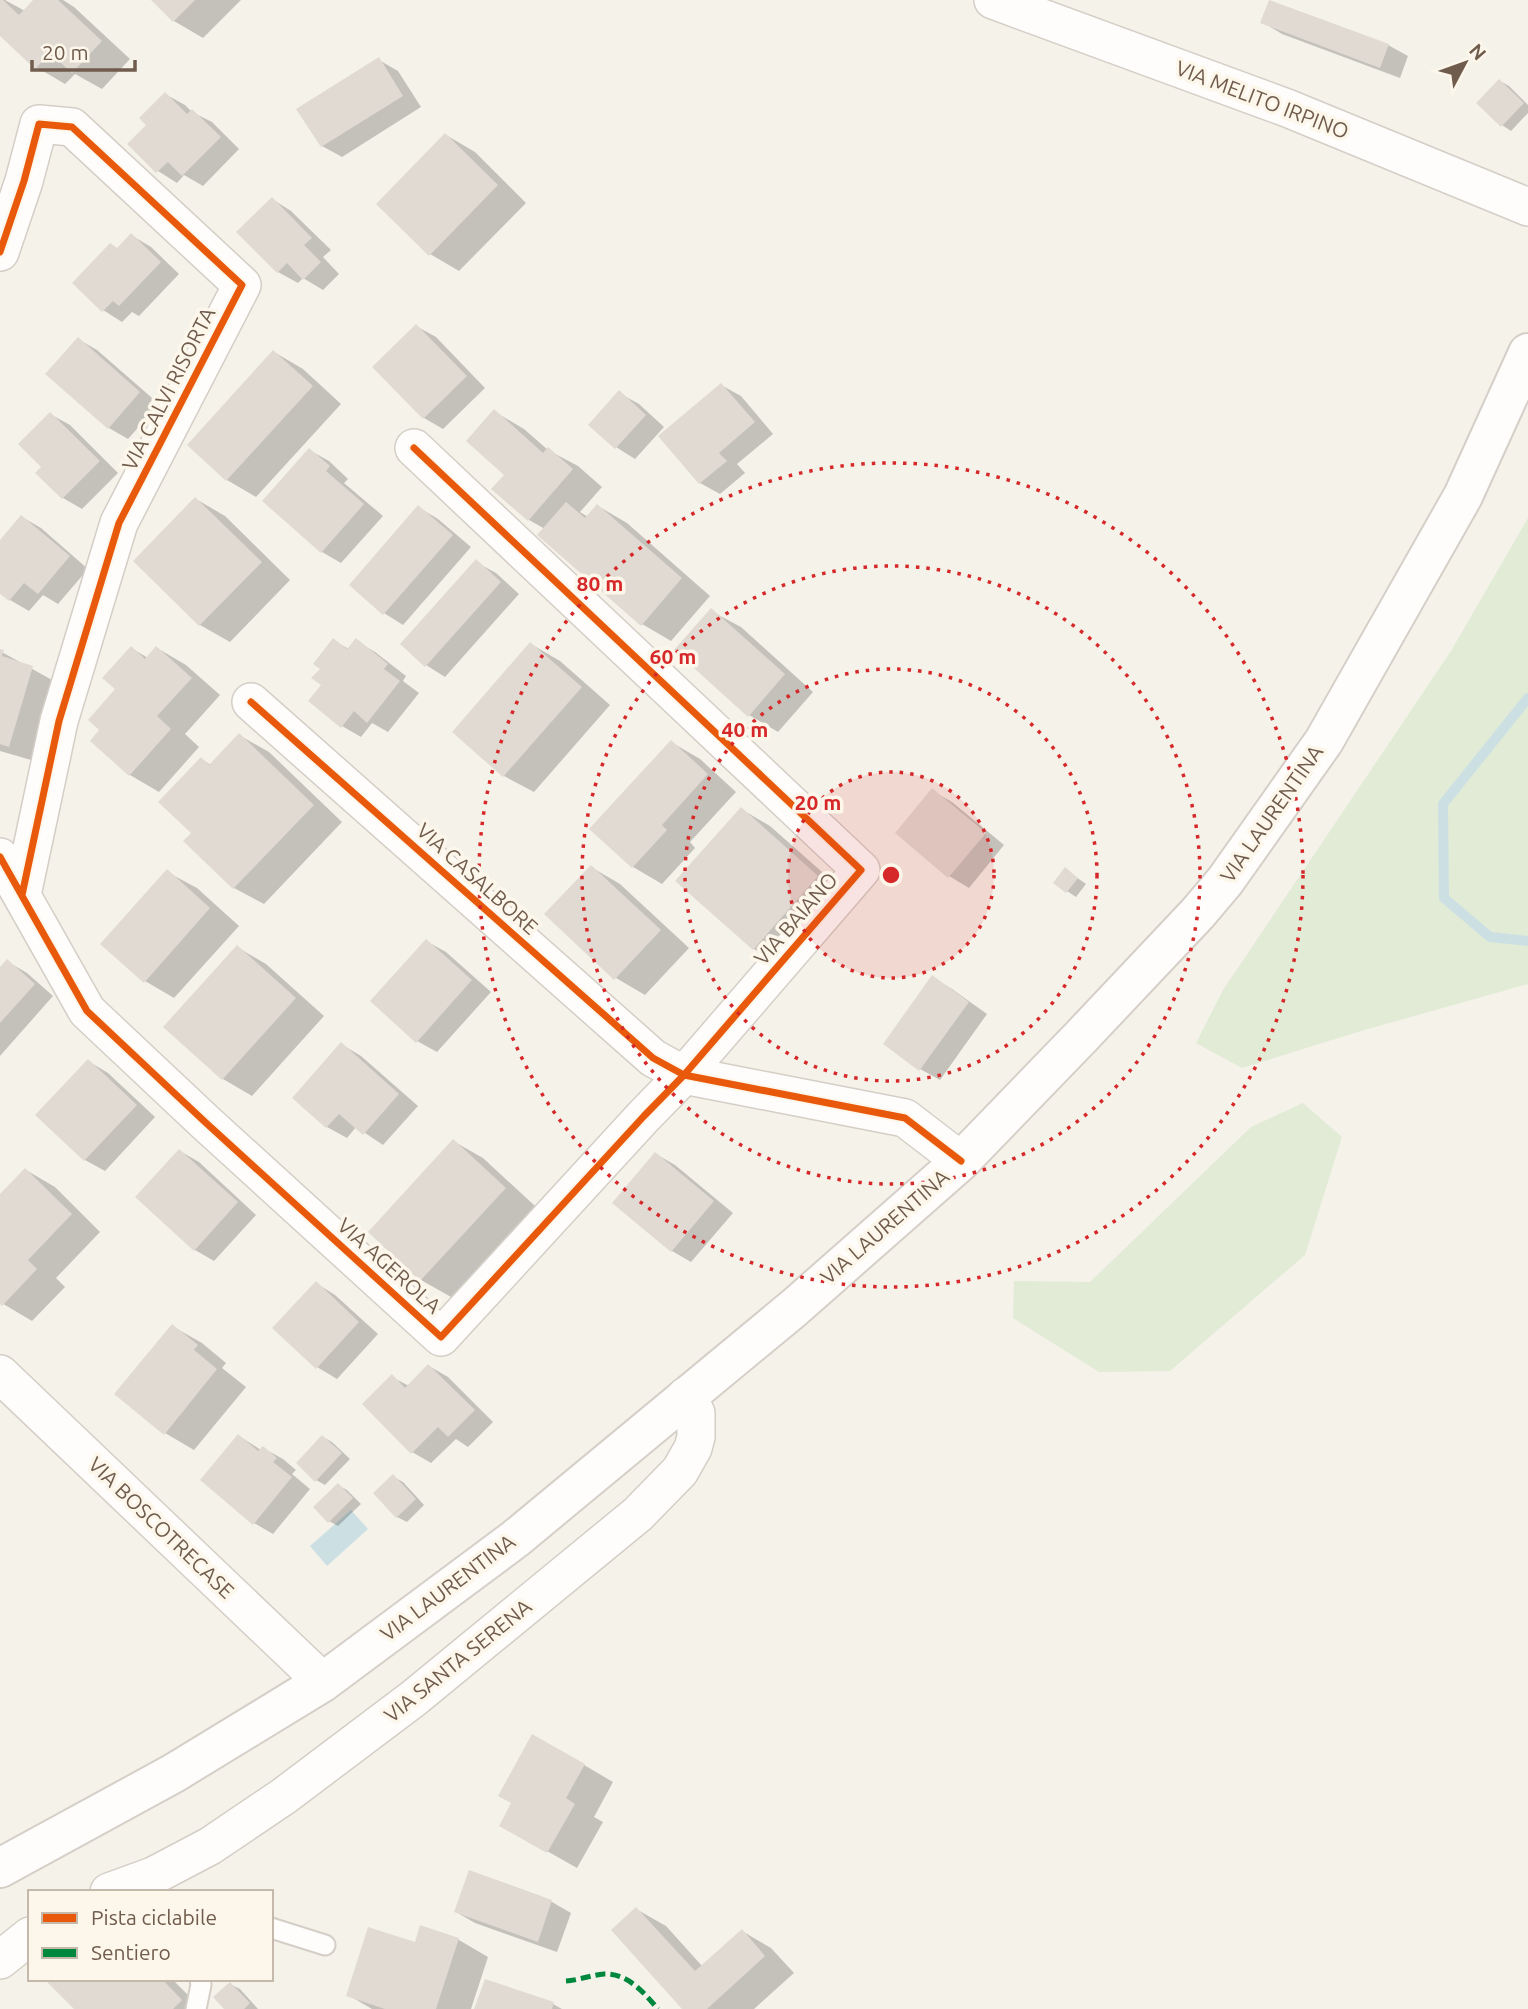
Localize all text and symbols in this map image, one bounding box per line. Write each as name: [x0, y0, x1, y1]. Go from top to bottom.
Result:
scale bar: [32, 28, 135, 72]
north arrow: [1430, 28, 1500, 98]
text: N: [1465, 39, 1491, 64]
text: 20 m: [42, 40, 89, 64]
street label: VIA MELITO IRPINO: [1172, 55, 1352, 143]
street label: VIA CALVI RISORTA: [117, 303, 220, 474]
text: 80 m: [577, 571, 623, 595]
text: 60 m: [650, 644, 696, 668]
text: 40 m: [722, 717, 768, 741]
street label: VIA LAURENTINA: [1215, 740, 1328, 887]
text: 20 m: [795, 790, 841, 814]
street label: VIA CASALBORE: [412, 818, 543, 939]
centre of rings: [879, 863, 903, 887]
street label: VIA BAIANO: [749, 867, 842, 969]
street label: VIA LAURENTINA: [815, 1164, 954, 1288]
street label: VIA AGEROLA: [333, 1213, 446, 1318]
street label: VIA BOSCOTRECASE: [84, 1452, 239, 1603]
street label: VIA LAURENTINA: [375, 1529, 520, 1646]
street label: VIA SANTA SERENA: [379, 1593, 536, 1727]
legend: [28, 1890, 273, 1981]
text: Pista ciclabile: [91, 1905, 217, 1929]
text: Sentiero: [91, 1940, 171, 1964]

